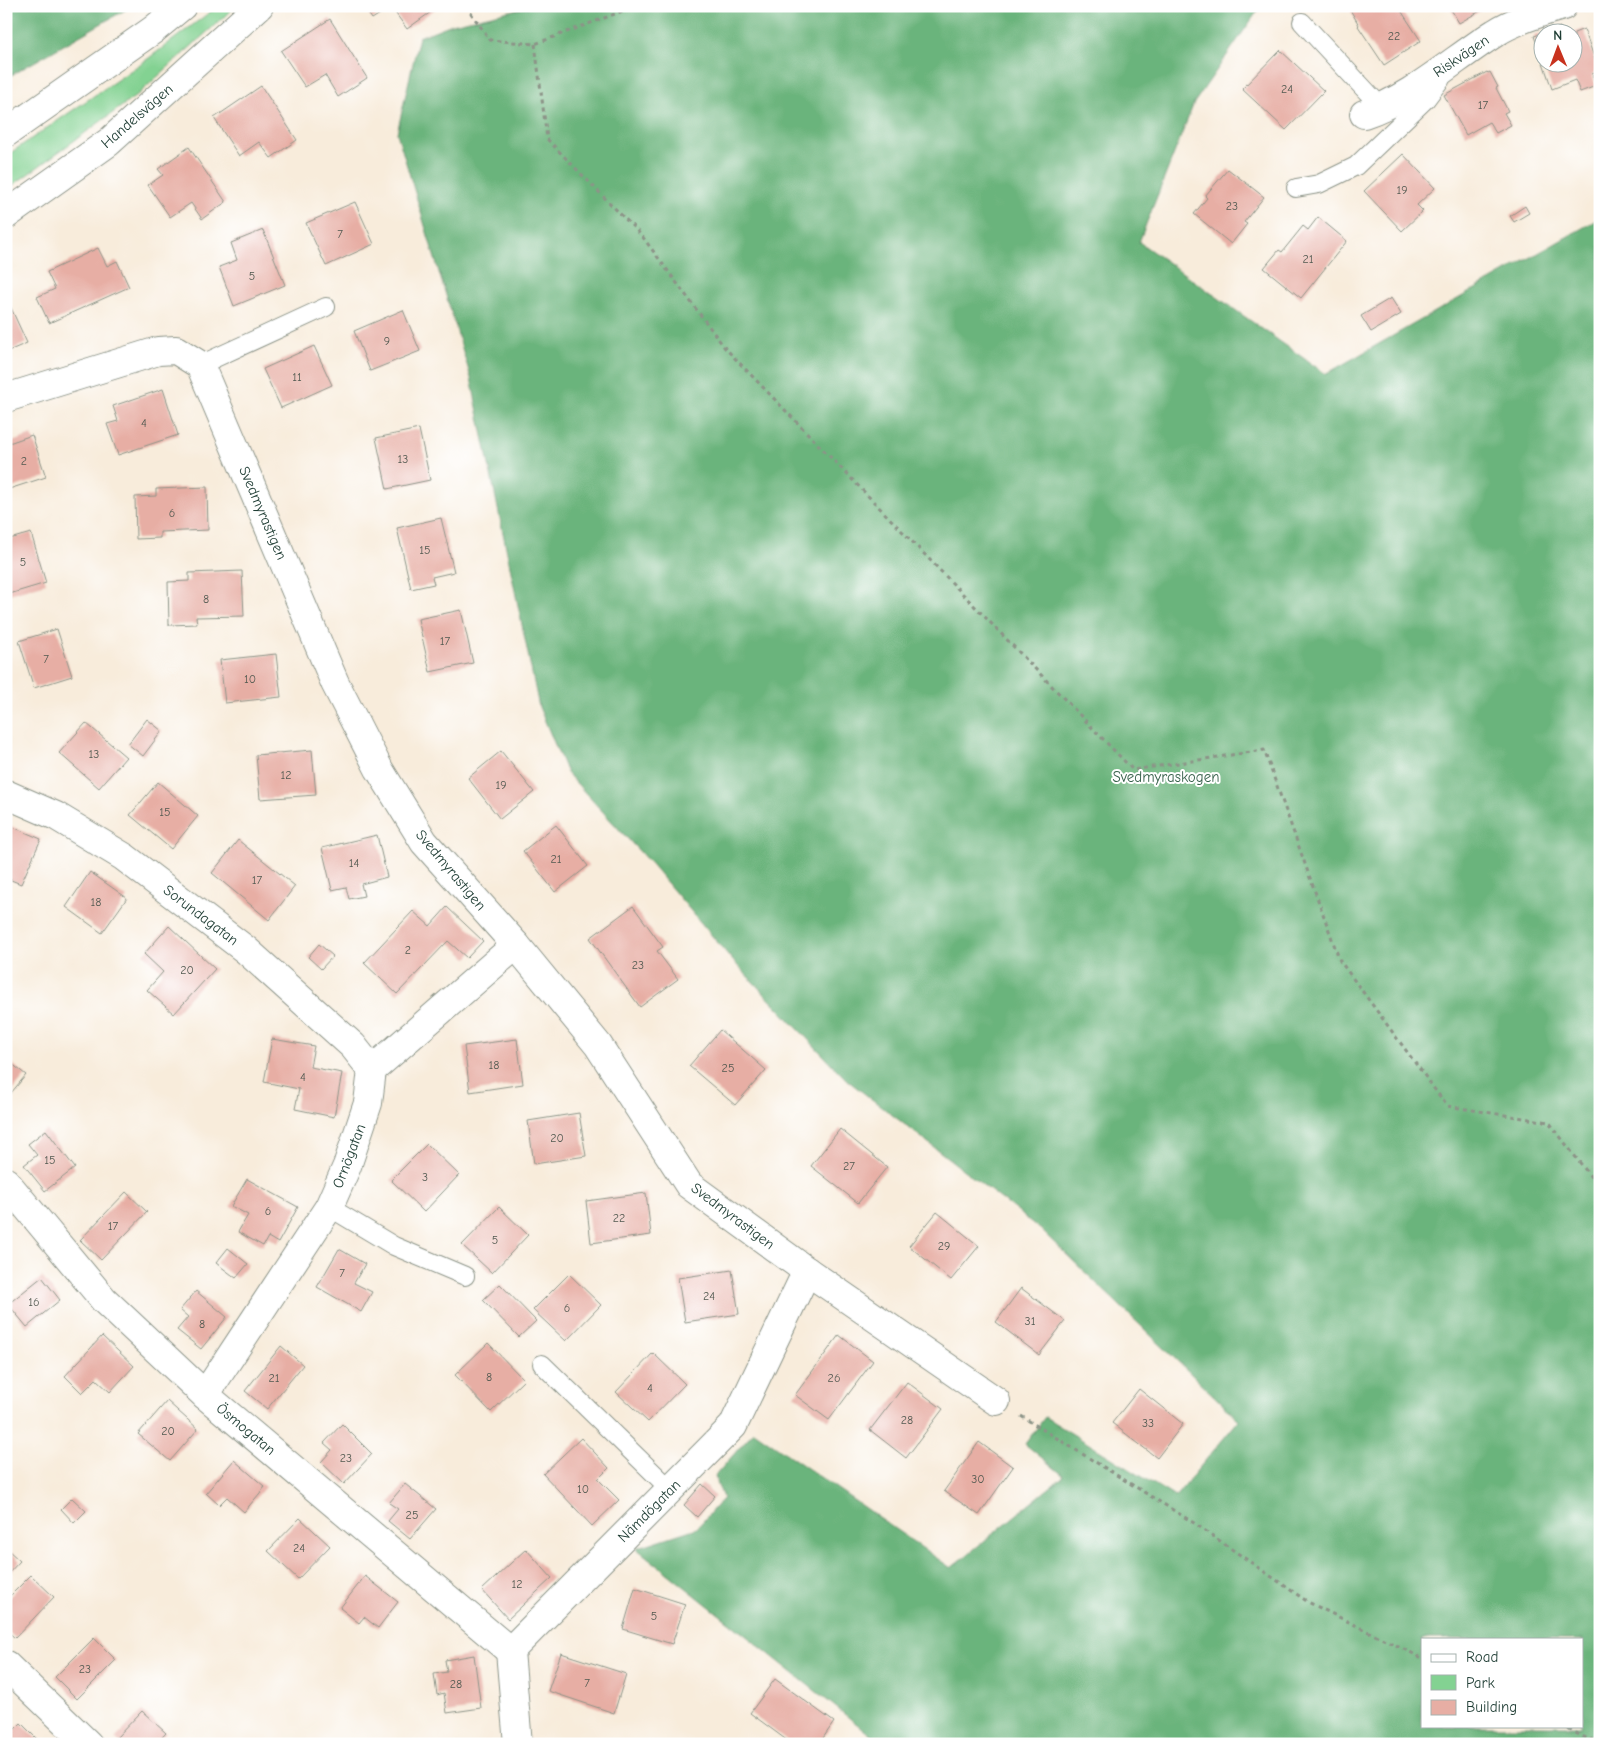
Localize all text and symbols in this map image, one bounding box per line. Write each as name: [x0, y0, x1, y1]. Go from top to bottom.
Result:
north arrow: [1534, 22, 1584, 72]
text: N: [1553, 27, 1562, 44]
house number: 22: [1388, 29, 1400, 43]
street label: Riskvägen: [1430, 31, 1492, 81]
street label: Handelsvägen: [97, 80, 177, 152]
house number: 24: [1281, 82, 1293, 96]
house number: 17: [1478, 98, 1489, 112]
house number: 19: [1396, 183, 1408, 197]
house number: 23: [1226, 199, 1238, 213]
house number: 7: [337, 227, 343, 241]
house number: 21: [1302, 252, 1314, 266]
house number: 5: [249, 269, 255, 283]
house number: 9: [384, 334, 390, 348]
house number: 11: [292, 370, 302, 384]
house number: 4: [141, 416, 147, 430]
house number: 13: [398, 452, 408, 466]
house number: 2: [21, 454, 27, 468]
street label: Svedmyrastigen: [235, 463, 291, 563]
house number: 6: [169, 506, 175, 520]
house number: 15: [419, 543, 431, 557]
house number: 5: [20, 555, 26, 569]
house number: 8: [203, 592, 209, 606]
house number: 17: [440, 634, 451, 648]
house number: 7: [43, 652, 49, 666]
house number: 10: [244, 672, 256, 686]
house number: 13: [89, 747, 99, 761]
house number: 12: [280, 768, 292, 782]
park label: Svedmyraskogen: [1112, 768, 1220, 786]
house number: 19: [495, 778, 507, 792]
house number: 15: [159, 805, 171, 819]
street label: Svedmyrastigen: [412, 826, 490, 914]
house number: 21: [550, 852, 562, 866]
house number: 14: [349, 856, 359, 870]
house number: 17: [252, 873, 263, 887]
street label: Sorundagatan: [160, 881, 242, 949]
house number: 18: [91, 895, 101, 909]
house number: 2: [405, 943, 411, 957]
house number: 23: [632, 958, 644, 972]
house number: 20: [180, 963, 194, 977]
house number: 18: [489, 1058, 499, 1072]
house number: 25: [722, 1061, 734, 1075]
house number: 4: [300, 1070, 306, 1084]
street label: Ornögatan: [329, 1121, 369, 1191]
house number: 20: [550, 1131, 564, 1145]
house number: 15: [44, 1153, 56, 1167]
house number: 27: [843, 1159, 855, 1173]
house number: 3: [422, 1170, 428, 1184]
street label: Svedmyrastigen: [688, 1179, 778, 1253]
house number: 6: [265, 1204, 271, 1218]
house number: 22: [613, 1211, 625, 1225]
house number: 17: [108, 1219, 119, 1233]
house number: 5: [492, 1233, 498, 1247]
house number: 29: [938, 1239, 950, 1253]
house number: 7: [339, 1266, 345, 1280]
house number: 24: [703, 1289, 715, 1303]
house number: 16: [28, 1295, 40, 1309]
house number: 6: [564, 1301, 570, 1315]
house number: 31: [1025, 1314, 1036, 1328]
house number: 8: [199, 1317, 205, 1331]
house number: 8: [486, 1370, 492, 1384]
house number: 21: [268, 1371, 280, 1385]
house number: 26: [828, 1371, 840, 1385]
house number: 4: [647, 1381, 653, 1395]
street label: Ösmogatan: [213, 1399, 279, 1459]
house number: 28: [901, 1413, 913, 1427]
house number: 33: [1142, 1416, 1154, 1430]
house number: 20: [161, 1424, 175, 1438]
house number: 23: [340, 1451, 352, 1465]
house number: 30: [971, 1472, 985, 1486]
street label: Nämdögatan: [614, 1476, 684, 1546]
house number: 10: [577, 1482, 589, 1496]
house number: 25: [406, 1508, 418, 1522]
house number: 24: [293, 1541, 305, 1555]
house number: 12: [511, 1577, 523, 1591]
house number: 5: [651, 1609, 657, 1623]
legend: [1421, 1638, 1584, 1728]
text: Road: [1466, 1648, 1498, 1666]
house number: 23: [79, 1662, 91, 1676]
text: Park: [1466, 1674, 1495, 1692]
house number: 7: [584, 1676, 590, 1690]
house number: 28: [450, 1677, 462, 1691]
text: Building: [1466, 1698, 1517, 1716]

